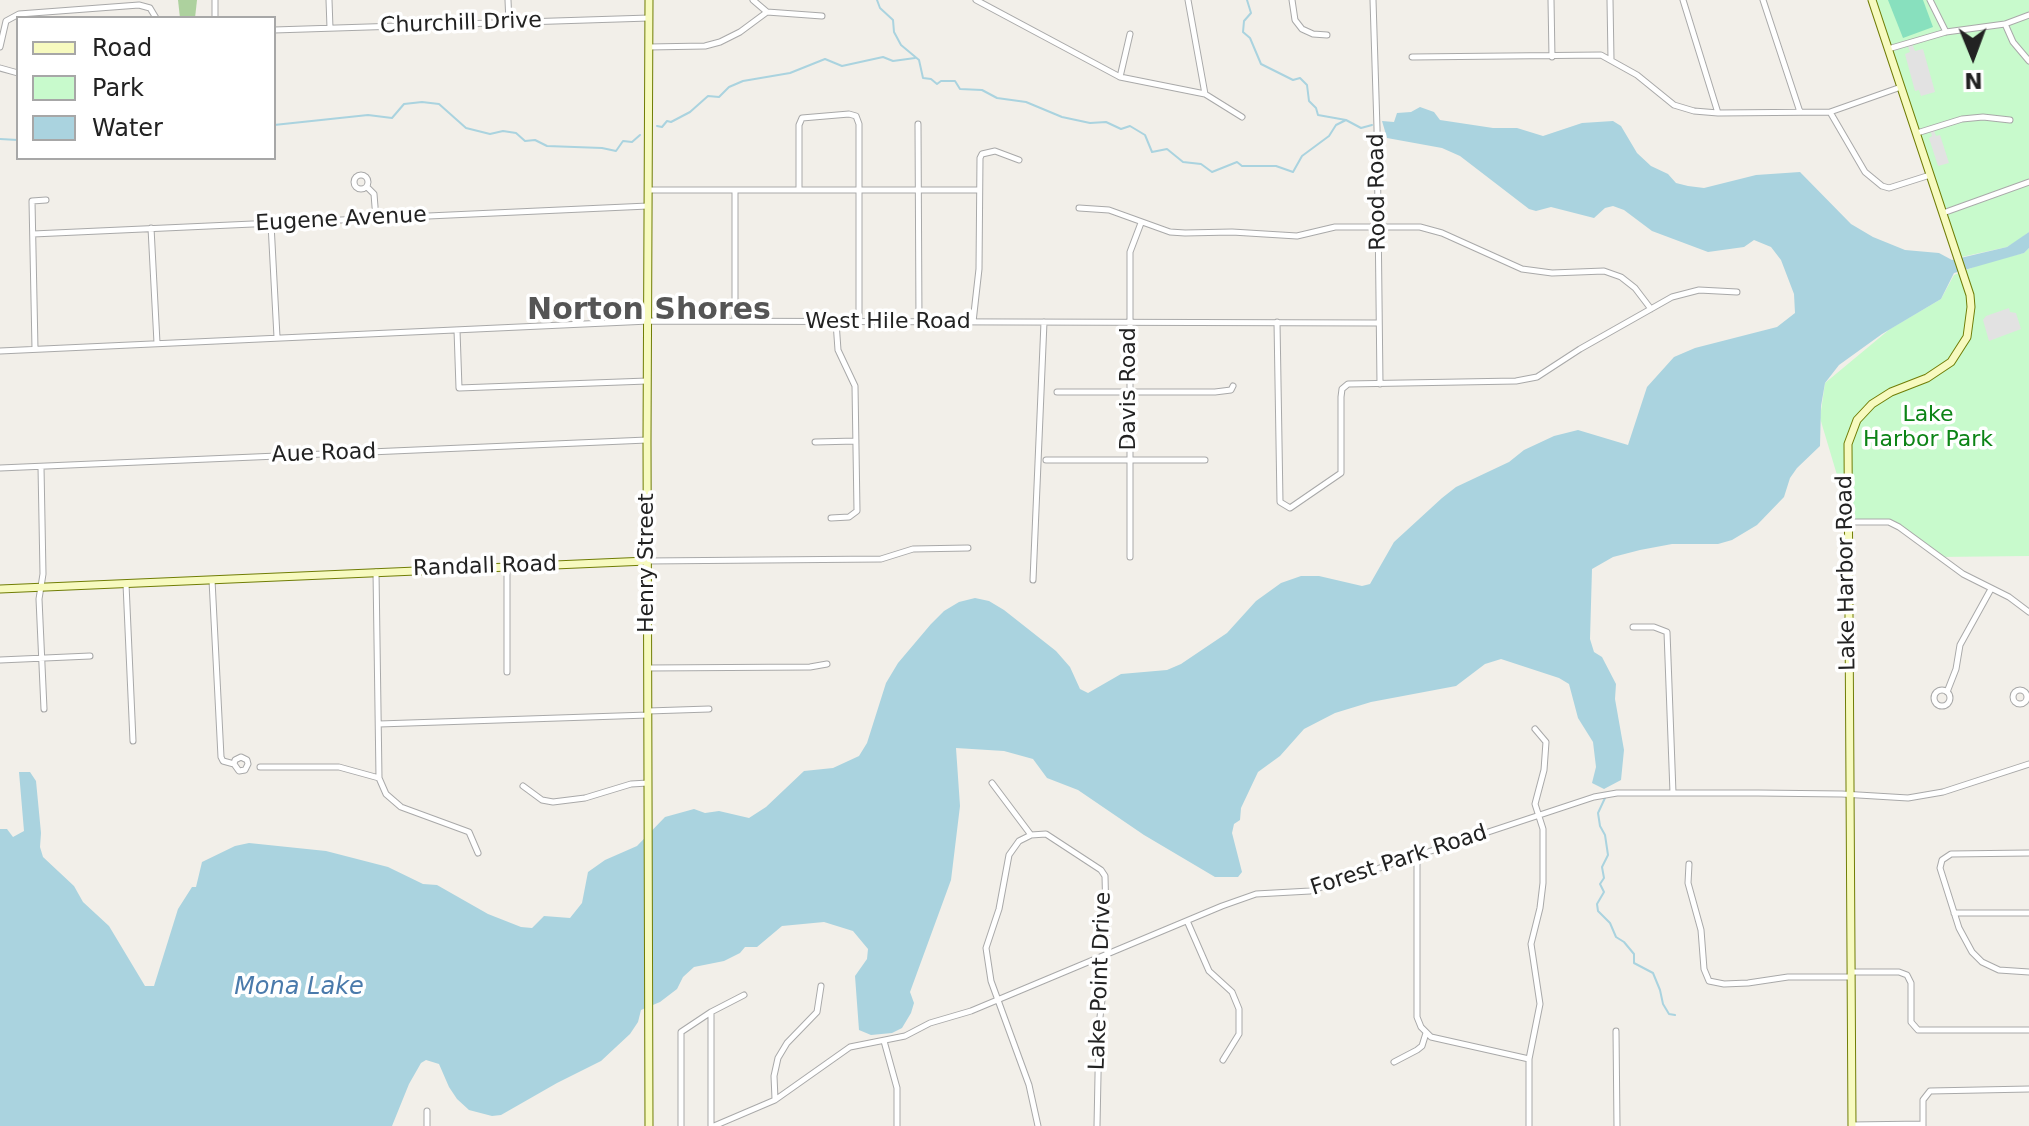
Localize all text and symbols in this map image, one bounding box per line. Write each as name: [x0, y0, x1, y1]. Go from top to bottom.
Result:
street label: Churchill Drive: [380, 8, 542, 40]
legend: [16, 16, 276, 160]
north arrow: [1933, 16, 2013, 96]
text: Road: [92, 34, 152, 62]
text: N: [1964, 68, 1983, 93]
text: Park: [92, 74, 144, 102]
text: Water: [92, 114, 163, 142]
street label: Rood Road: [1364, 133, 1392, 251]
street label: Eugene Avenue: [255, 202, 427, 238]
district label: Norton Shores: [527, 293, 771, 329]
street label: West Hile Road: [805, 309, 971, 335]
street label: Davis Road: [1116, 327, 1142, 451]
park label: Lake Harbor Park: [1863, 402, 1993, 454]
street label: Aue Road: [271, 439, 377, 469]
street label: Lake Harbor Road: [1832, 475, 1862, 671]
street label: Henry Street: [634, 493, 660, 633]
street label: Randall Road: [413, 551, 557, 583]
street label: Forest Park Road: [1307, 820, 1491, 902]
street label: Lake Point Drive: [1085, 891, 1117, 1071]
water label: Mona Lake: [234, 974, 364, 1002]

